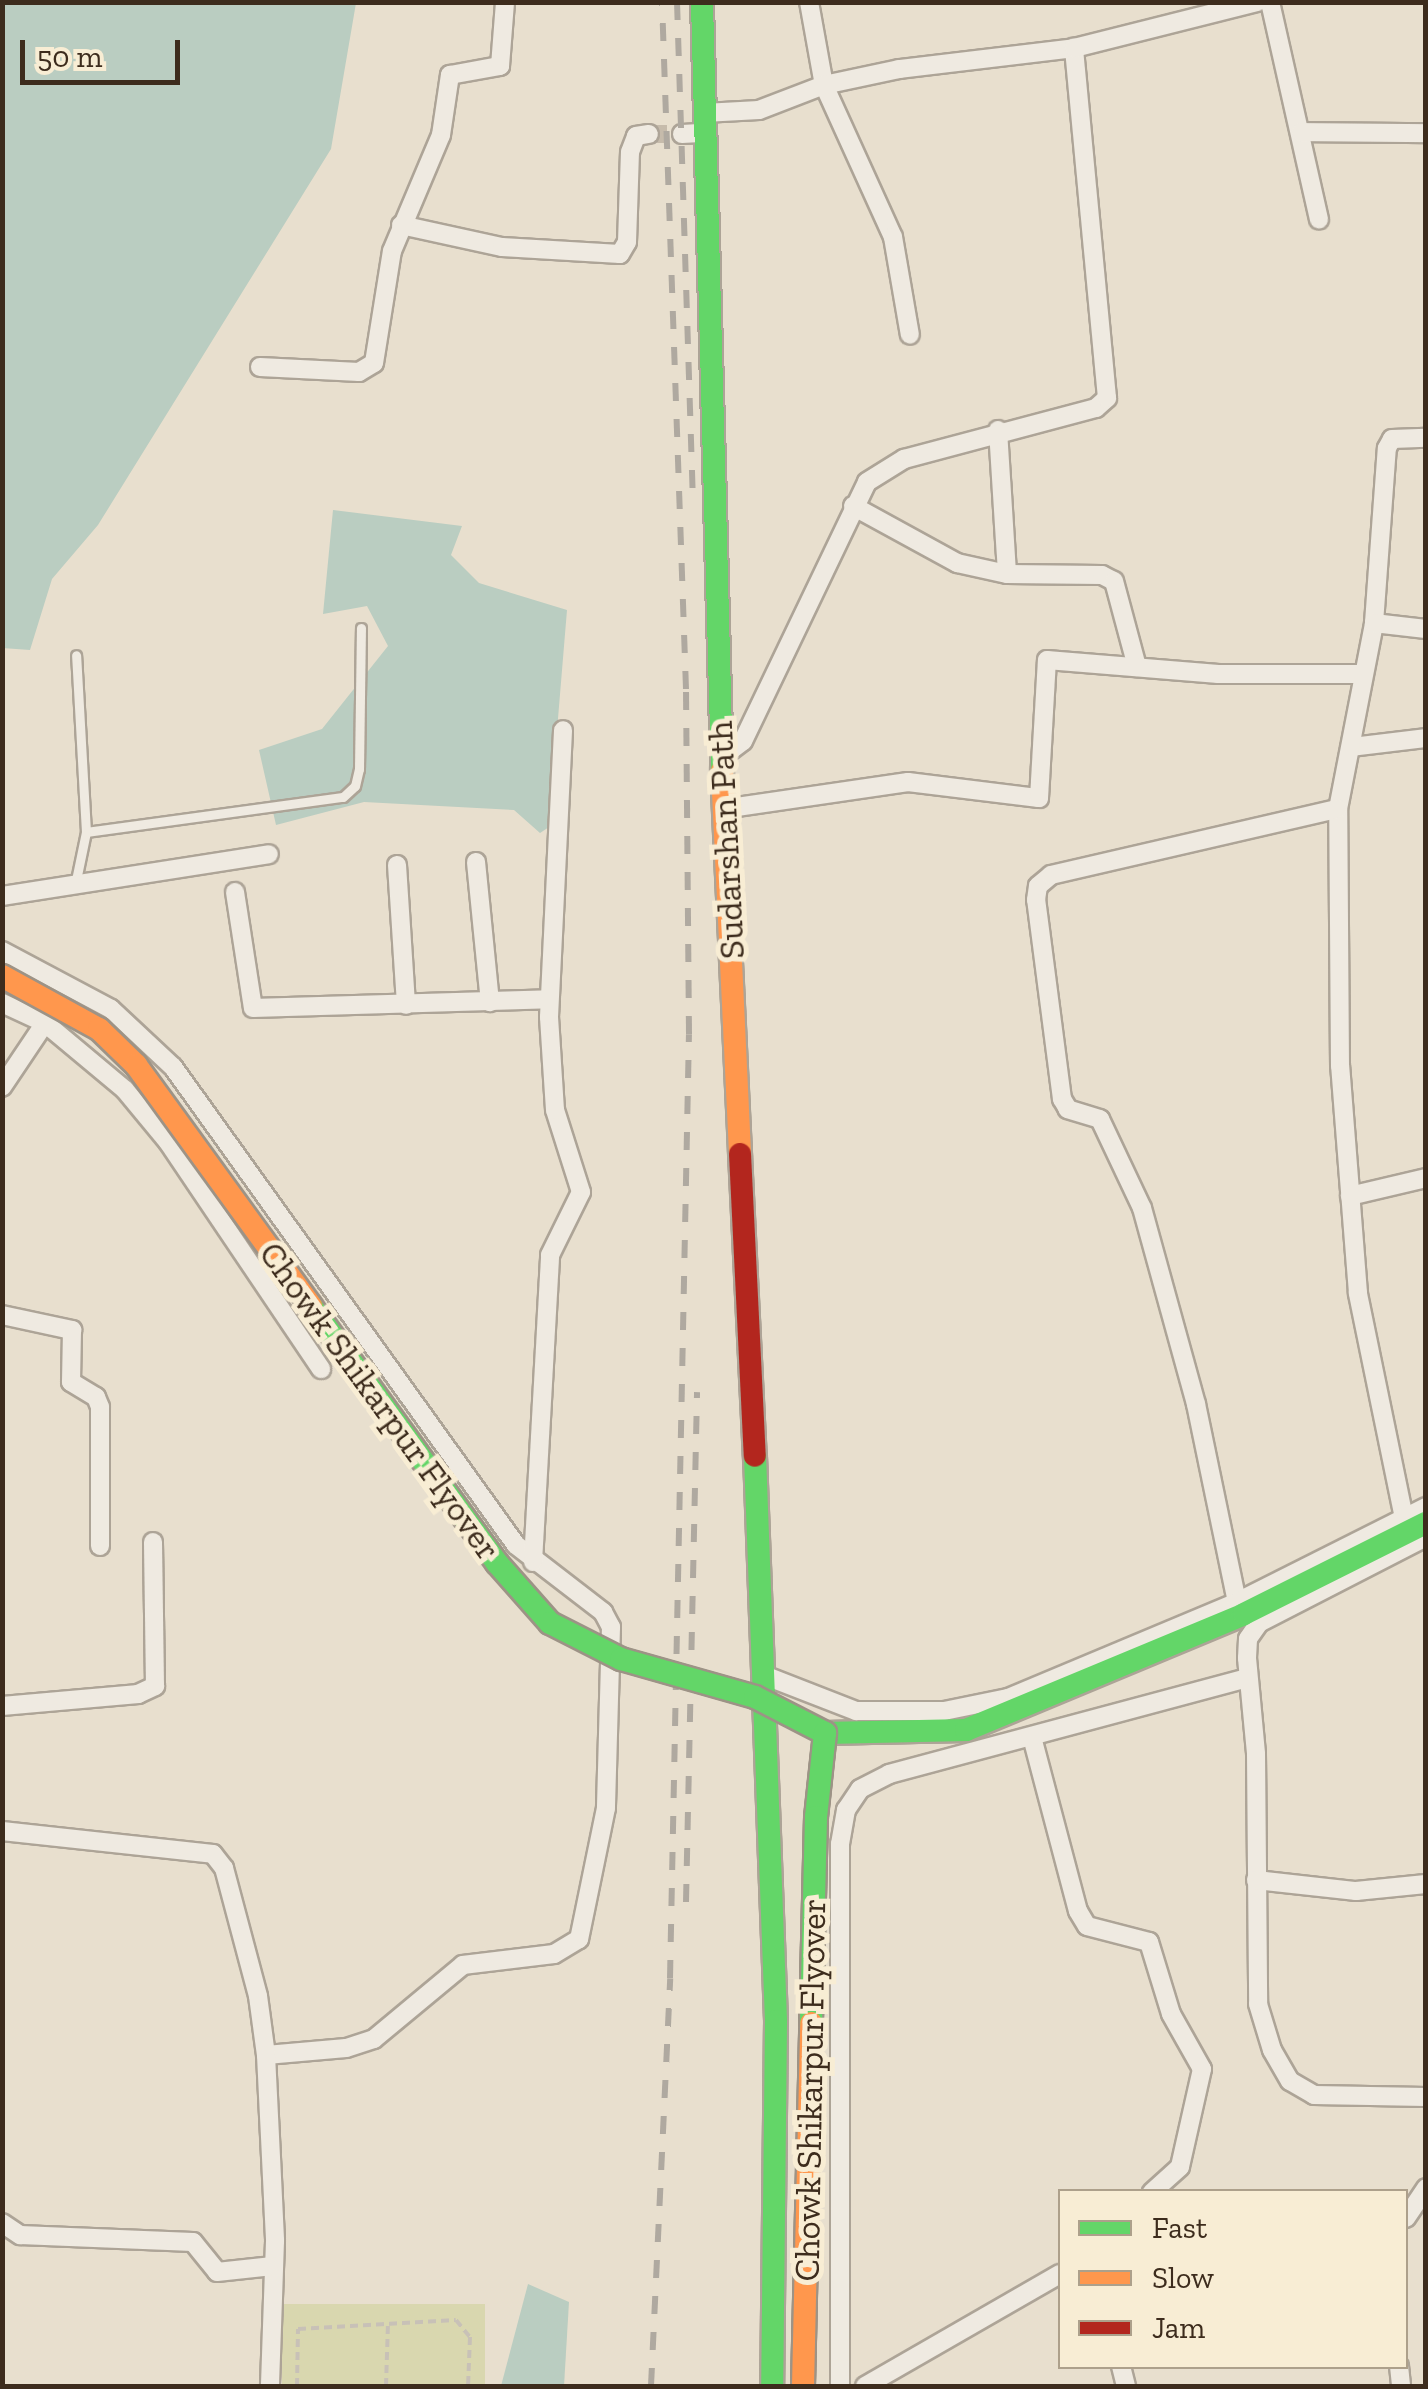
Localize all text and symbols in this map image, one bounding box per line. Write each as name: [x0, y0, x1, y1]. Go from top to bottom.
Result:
scale bar: [25, 20, 185, 82]
text: 50 m: [37, 39, 102, 75]
street label: Sudarshan Path: [699, 720, 753, 960]
street label: Chowk Shikarpur Flyover: [250, 1234, 510, 1568]
street label: Chowk Shikarpur Flyover: [786, 1898, 834, 2282]
legend: [1058, 2189, 1408, 2369]
text: Fast: [1152, 2210, 1207, 2246]
text: Slow: [1152, 2260, 1214, 2296]
text: Jam: [1152, 2310, 1205, 2346]

